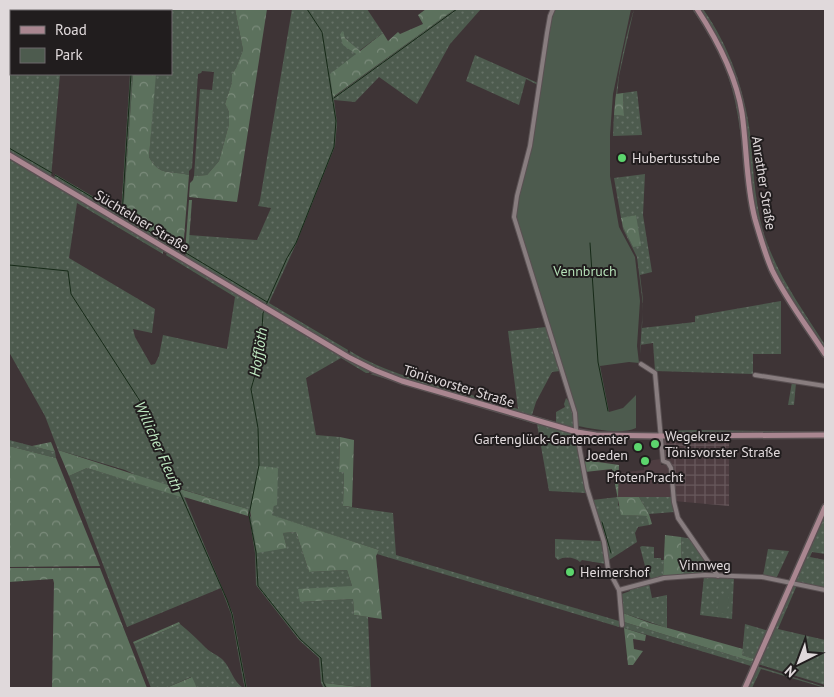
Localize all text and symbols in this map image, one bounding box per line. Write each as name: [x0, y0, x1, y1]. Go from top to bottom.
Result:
legend: [10, 10, 172, 75]
text: Road: [55, 20, 87, 39]
text: Park: [55, 45, 83, 64]
street label: Anrather Straße: [748, 135, 780, 231]
place label: Hubertusstube: [632, 149, 720, 167]
marker: Hubertusstube: [616, 152, 628, 164]
street label: Süchtelner Straße: [91, 186, 193, 256]
park label: Vennbruch: [552, 262, 617, 280]
water label: Hofflöth: [245, 326, 271, 378]
street label: Tönisvorster Straße: [401, 361, 517, 411]
water label: Willicher Fleuth: [131, 398, 187, 494]
place label: Wegekreuz Tönisvorster Straße: [665, 427, 780, 461]
place label: Gartenglück-Gartencenter Joeden: [474, 430, 628, 464]
marker: Wegekreuz Tönisvorster Straße: [649, 438, 661, 450]
marker: Gartenglück-Gartencenter Joeden: [632, 441, 644, 453]
marker: PfotenPracht: [639, 455, 651, 467]
place label: PfotenPracht: [607, 468, 684, 486]
street label: Vinnweg: [678, 556, 731, 574]
place label: Heimershof: [580, 563, 649, 581]
marker: Heimershof: [564, 566, 576, 578]
north arrow: [774, 637, 824, 687]
text: N: [781, 662, 800, 681]

